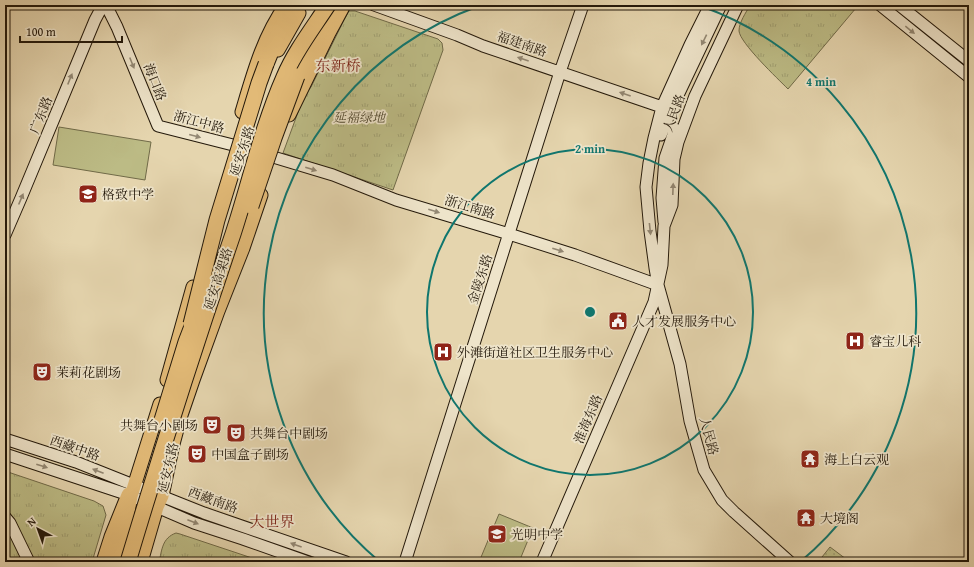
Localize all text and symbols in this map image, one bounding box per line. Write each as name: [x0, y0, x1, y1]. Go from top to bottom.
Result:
scale bar: [20, 18, 122, 44]
text: 100 m: [26, 23, 56, 40]
one-way arrow: [905, 26, 916, 34]
street label: 福建南路: [494, 27, 550, 61]
one-way arrow: [701, 34, 707, 46]
district label: 东新桥: [315, 55, 361, 76]
one-way arrow: [517, 56, 529, 62]
one-way arrow: [129, 57, 135, 69]
street label: 海口路: [139, 60, 171, 104]
one-way arrow: [68, 73, 74, 85]
text: 4 min: [806, 73, 836, 90]
one-way arrow: [619, 91, 631, 97]
street label: 人民路: [658, 91, 690, 135]
street label: 广东路: [25, 93, 57, 137]
street label: 浙江中路: [171, 106, 227, 138]
park label: 延福绿地: [333, 108, 387, 127]
street label: 延安东路: [225, 123, 259, 179]
one-way arrow: [189, 133, 202, 139]
text: 2 min: [575, 140, 605, 157]
one-way arrow: [305, 166, 317, 172]
school or university icon: 格致中学: [77, 183, 99, 205]
one-way arrow: [669, 183, 676, 195]
place label: 格致中学: [102, 185, 154, 204]
street label: 浙江南路: [442, 190, 498, 224]
one-way arrow: [18, 193, 24, 205]
one-way arrow: [428, 208, 440, 214]
one-way arrow: [646, 223, 653, 235]
street label: 延安高架路: [199, 245, 237, 313]
one-way arrow: [552, 247, 564, 253]
street label: 金陵东路: [463, 251, 497, 307]
centre of rings: [583, 305, 597, 319]
public building icon: 人才发展服务中心: [607, 310, 629, 332]
place label: 人才发展服务中心: [632, 312, 736, 331]
hospital icon: 睿宝儿科: [844, 330, 866, 352]
place label: 睿宝儿科: [869, 332, 921, 351]
hospital icon: 外滩街道社区卫生服务中心: [432, 341, 454, 363]
place label: 外滩街道社区卫生服务中心: [457, 343, 613, 362]
theatre icon: 茉莉花剧场: [31, 361, 53, 383]
place label: 茉莉花剧场: [56, 363, 121, 382]
street label: 淮海东路: [569, 391, 607, 447]
theatre icon: 共舞台小剧场: [201, 414, 223, 436]
street label: 人民路: [695, 415, 723, 457]
place label: 共舞台小剧场: [120, 416, 198, 435]
theatre icon: 共舞台中剧场: [225, 422, 247, 444]
place label: 共舞台中剧场: [250, 424, 328, 443]
street label: 西藏中路: [47, 431, 103, 465]
street label: 延安东路: [153, 441, 183, 495]
theatre icon: 中国盒子剧场: [186, 443, 208, 465]
place label: 中国盒子剧场: [211, 445, 289, 464]
temple icon: 海上白云观: [799, 448, 821, 470]
place label: 海上白云观: [824, 450, 889, 469]
one-way arrow: [36, 463, 48, 469]
one-way arrow: [92, 468, 104, 474]
street label: 西藏南路: [185, 482, 241, 518]
temple icon: 大境阁: [795, 507, 817, 529]
north arrow: [18, 509, 58, 549]
place label: 大境阁: [820, 509, 859, 528]
district label: 大世界: [249, 511, 295, 532]
text: N: [23, 513, 40, 530]
one-way arrow: [188, 520, 200, 526]
school or university icon: 光明中学: [486, 523, 508, 545]
place label: 光明中学: [511, 525, 563, 544]
one-way arrow: [289, 541, 301, 547]

